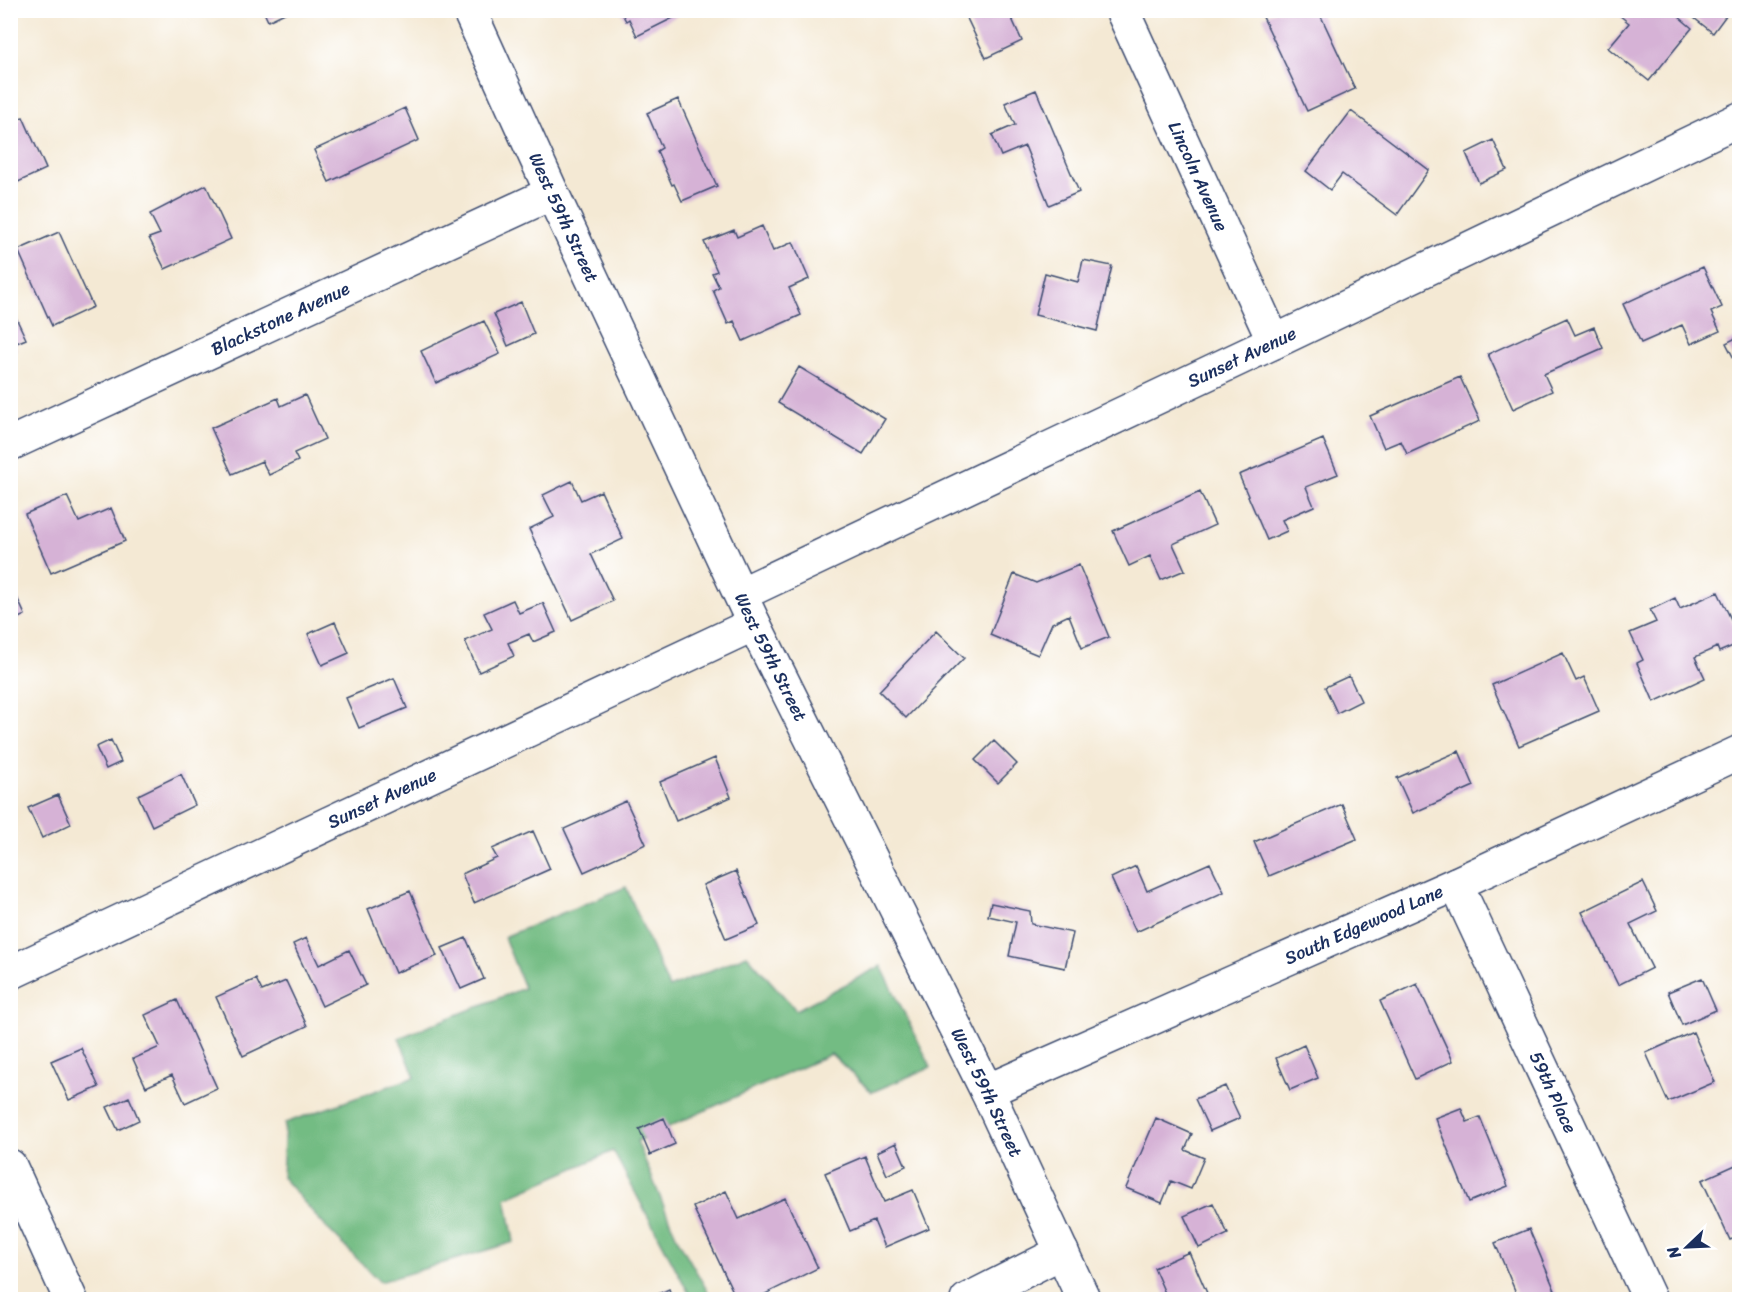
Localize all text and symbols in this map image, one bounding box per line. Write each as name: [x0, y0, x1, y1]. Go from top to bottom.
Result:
street label: Lincoln Avenue: [1159, 116, 1237, 237]
street label: West 59th Street: [520, 147, 608, 288]
street label: Blackstone Avenue: [206, 273, 356, 365]
street label: Sunset Avenue: [1182, 318, 1302, 397]
street label: West 59th Street: [725, 587, 816, 727]
street label: Sunset Avenue: [322, 759, 442, 838]
street label: South Edgewood Lane: [1279, 875, 1449, 974]
street label: West 59th Street: [942, 1022, 1032, 1163]
street label: 59th Place: [1520, 1046, 1586, 1139]
north arrow: [1657, 1217, 1717, 1277]
text: N: [1658, 1241, 1690, 1264]

